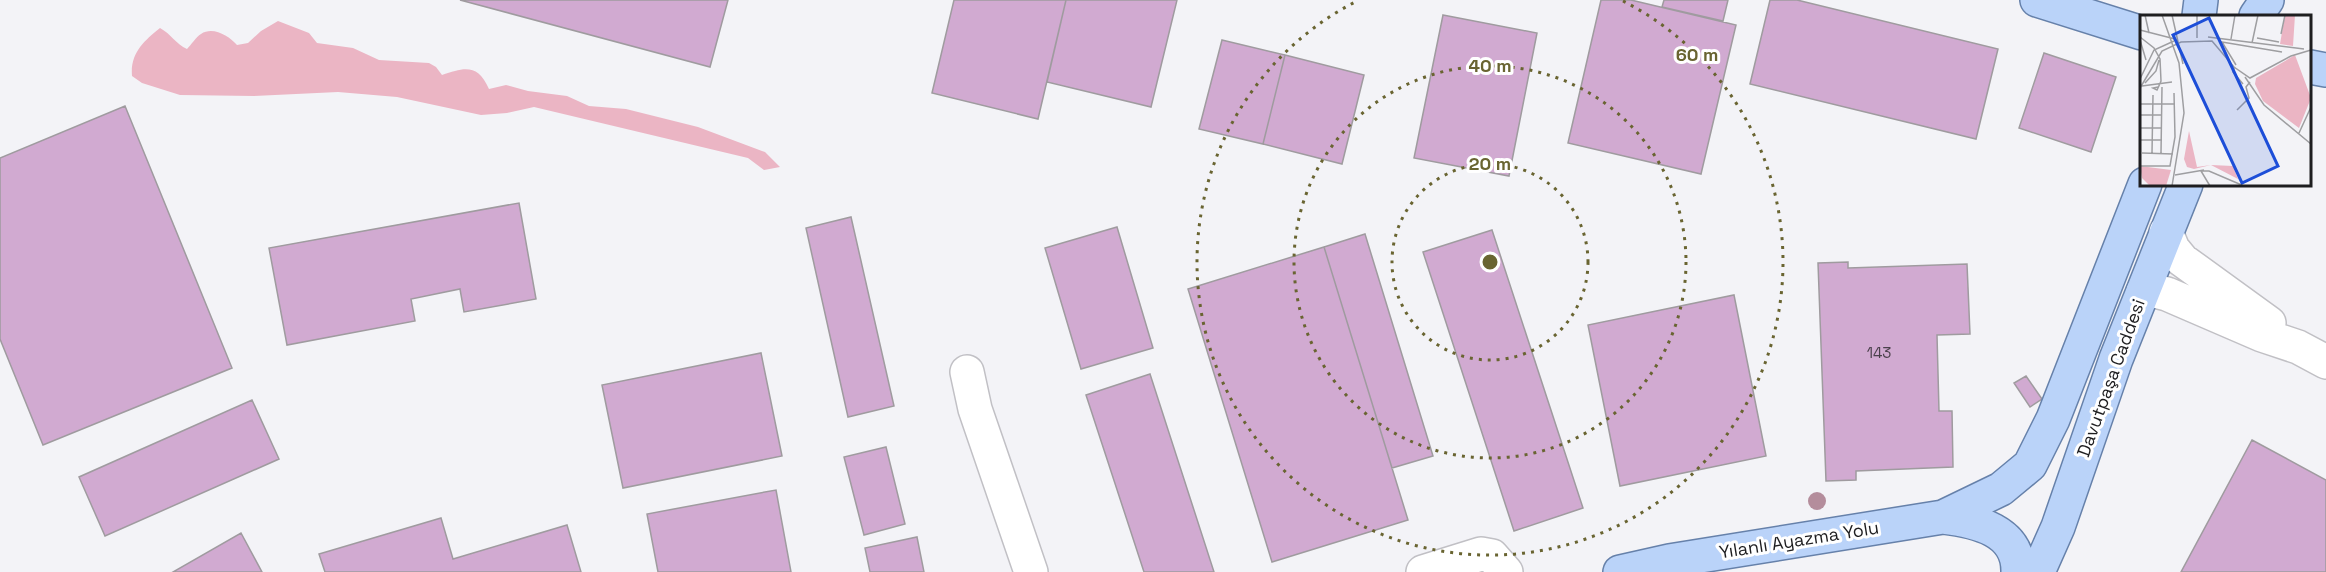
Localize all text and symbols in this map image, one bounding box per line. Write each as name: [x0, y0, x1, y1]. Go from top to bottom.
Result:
inset map: [2140, 15, 2311, 186]
text: 60 m: [1676, 43, 1718, 66]
text: 40 m: [1468, 54, 1512, 77]
text: 20 m: [1469, 152, 1511, 175]
centre of rings: [1480, 252, 1500, 272]
street label: Davutpaşa Caddesi: [2071, 296, 2150, 460]
house number: 143: [1867, 343, 1891, 362]
street label: Yılanlı Ayazma Yolu: [1717, 516, 1880, 563]

